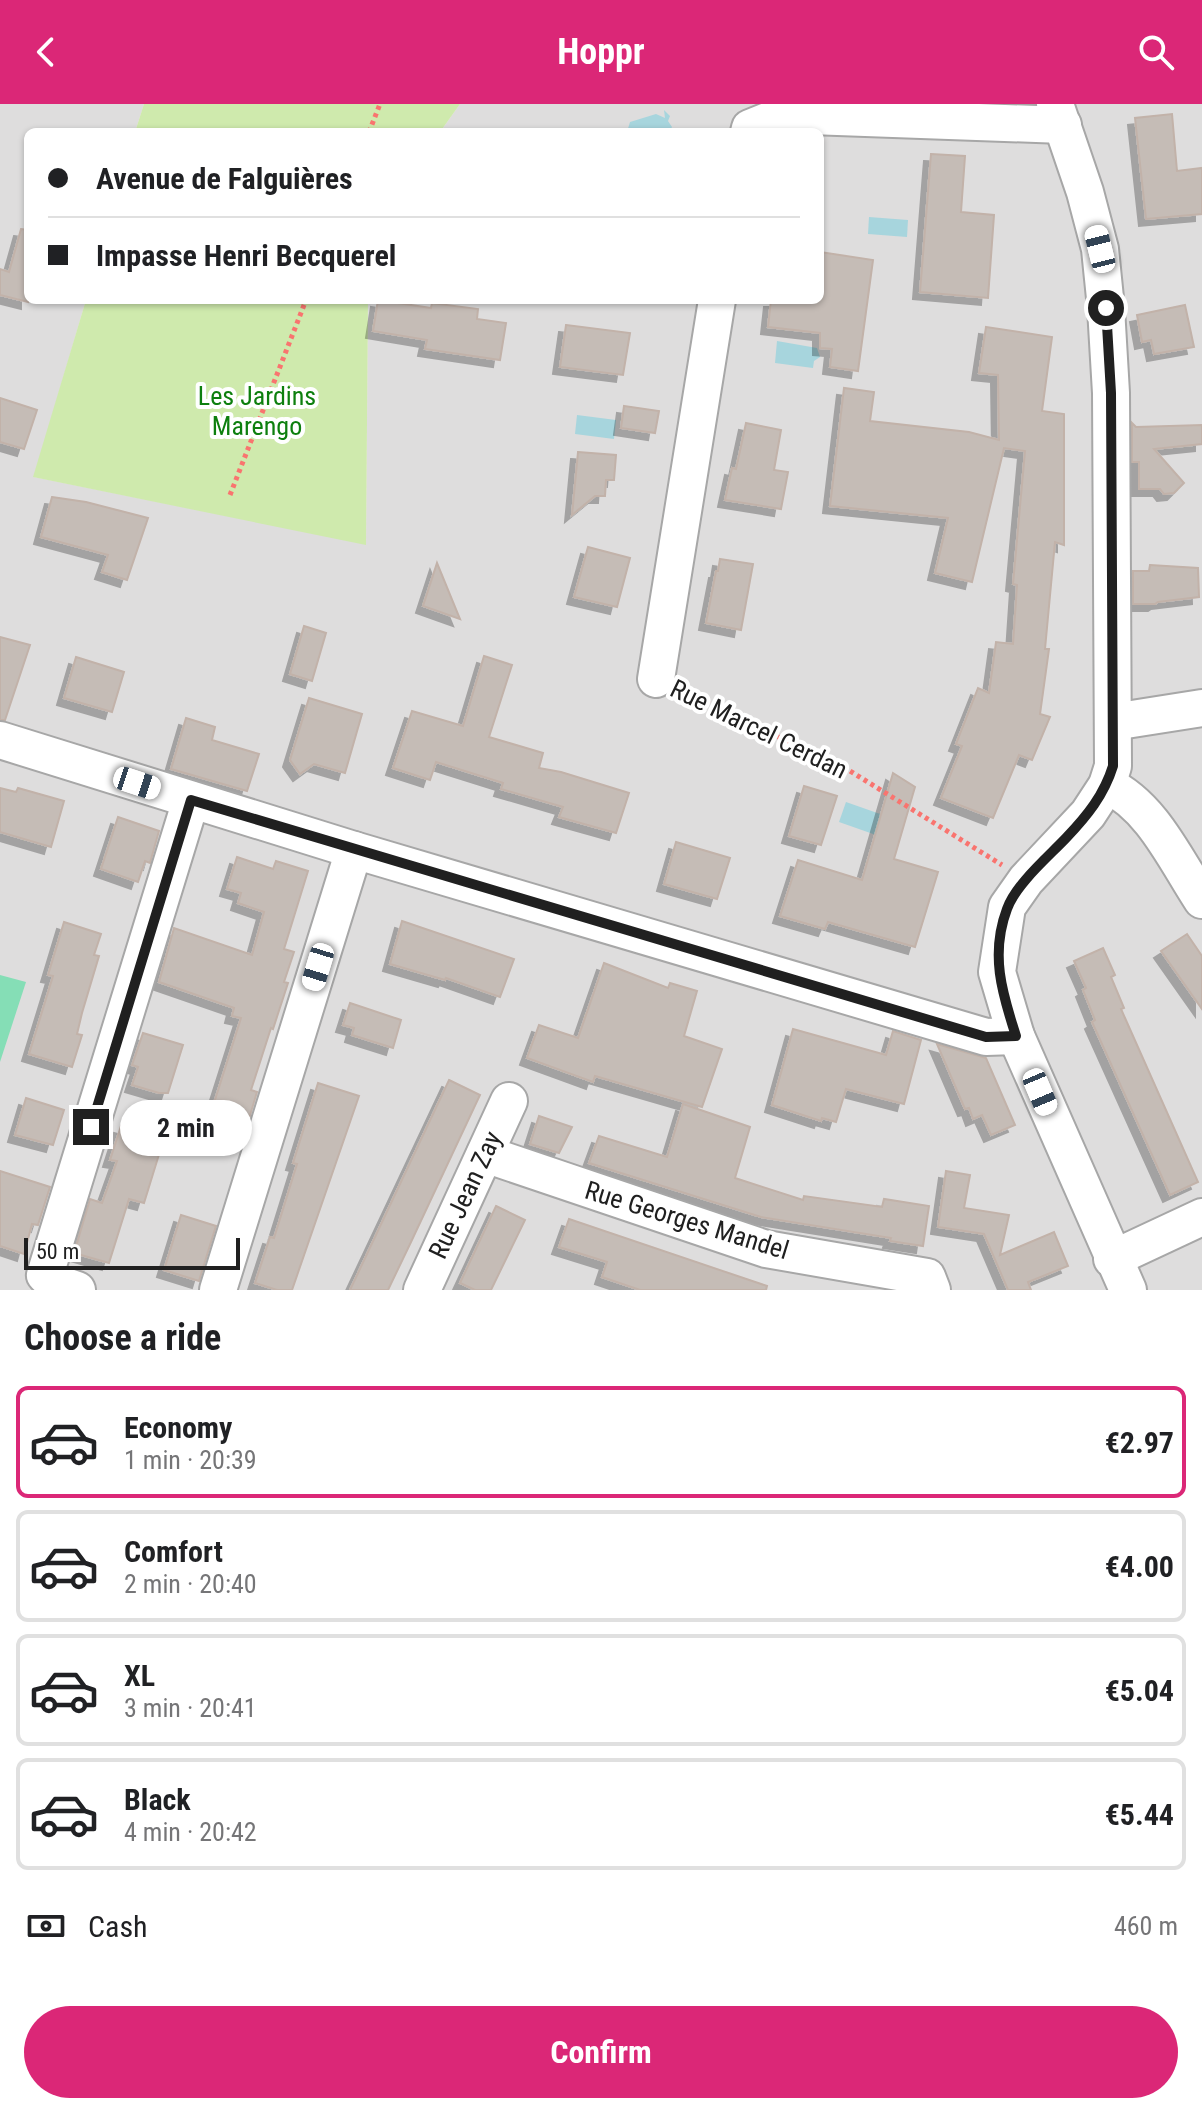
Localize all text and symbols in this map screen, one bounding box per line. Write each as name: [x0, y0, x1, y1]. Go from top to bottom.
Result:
icon: back: [24, 30, 68, 74]
icon: search: [1134, 30, 1178, 74]
text: Hoppr: [557, 31, 645, 73]
text: Avenue de Falguières: [96, 161, 353, 196]
car: [1083, 223, 1117, 275]
text: Impasse Henri Becquerel: [96, 238, 396, 273]
route start: [1088, 290, 1124, 326]
park label: Les Jardins Marengo: [198, 381, 316, 441]
street label: Rue Marcel Cerdan: [666, 673, 852, 785]
car: [110, 764, 164, 802]
car: [300, 941, 336, 993]
car: [1020, 1065, 1060, 1119]
callout: 2 min: [119, 1099, 251, 1155]
route end: [73, 1109, 109, 1145]
text: 2 min: [157, 1113, 215, 1143]
street label: Rue Jean Zay: [422, 1126, 508, 1263]
street label: Rue Georges Mandel: [582, 1175, 792, 1265]
scale bar: [24, 1234, 240, 1270]
text: 50 m: [36, 1239, 79, 1264]
text: Choose a ride: [24, 1317, 221, 1359]
icon: car: [28, 1406, 100, 1478]
text: Economy: [124, 1410, 232, 1445]
text: €2.97: [1105, 1425, 1174, 1460]
text: 1 min · 20:39: [124, 1445, 257, 1475]
icon: car: [28, 1530, 100, 1602]
text: Comfort: [124, 1534, 223, 1569]
text: €4.00: [1105, 1549, 1174, 1584]
text: 2 min · 20:40: [124, 1569, 257, 1599]
icon: car: [28, 1654, 100, 1726]
text: XL: [124, 1658, 155, 1693]
text: €5.04: [1105, 1673, 1174, 1708]
text: 3 min · 20:41: [124, 1693, 257, 1723]
icon: car: [28, 1778, 100, 1850]
text: Black: [124, 1782, 191, 1817]
text: €5.44: [1105, 1797, 1174, 1832]
text: 4 min · 20:42: [124, 1817, 257, 1847]
icon: cash: [24, 1904, 68, 1948]
text: Cash: [88, 1909, 148, 1944]
text: 460 m: [1114, 1911, 1178, 1941]
button: Confirm: [24, 2006, 1178, 2098]

